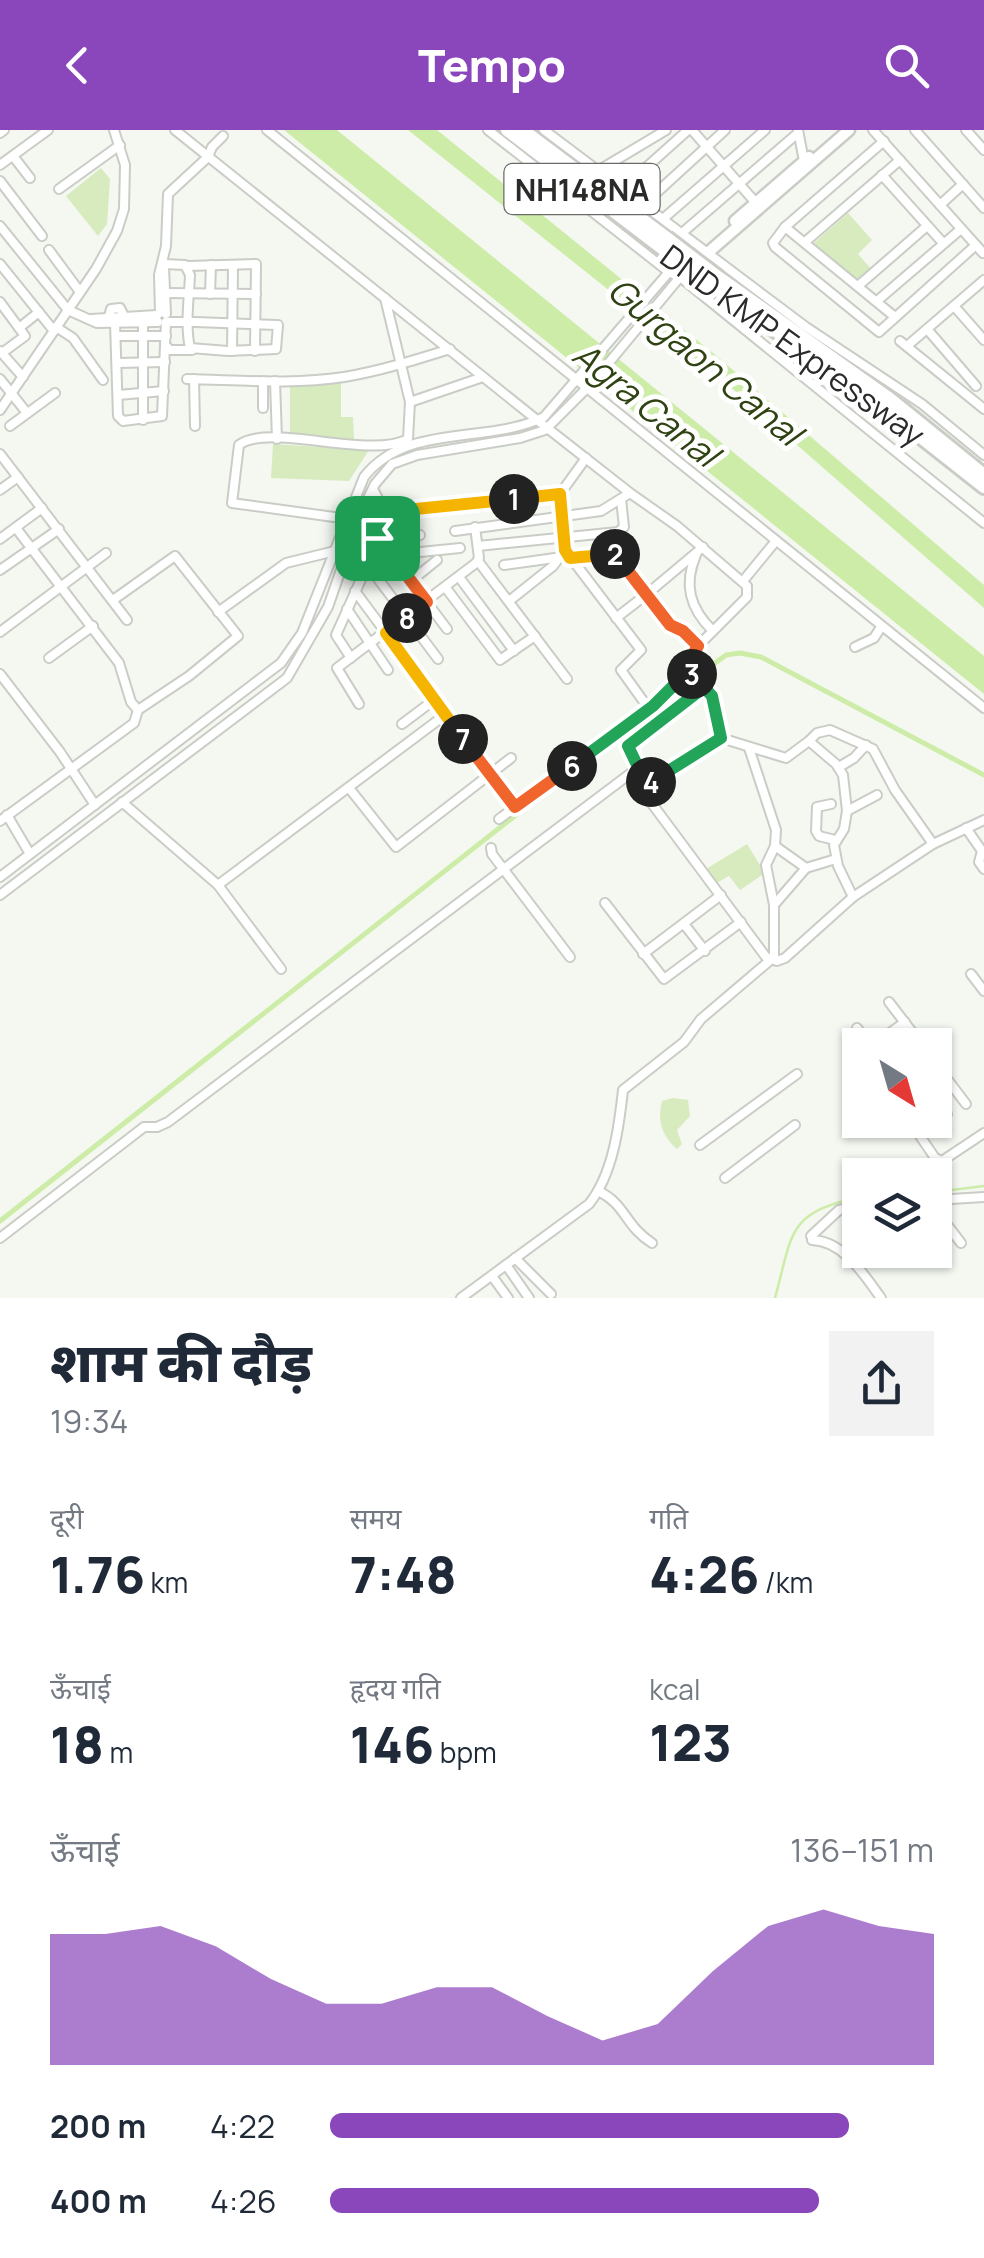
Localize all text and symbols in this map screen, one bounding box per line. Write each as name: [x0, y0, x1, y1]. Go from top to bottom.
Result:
text: Tempo: [418, 34, 566, 96]
icon: back: [50, 38, 105, 93]
icon: search: [879, 38, 934, 93]
road number: NH148NA: [504, 164, 660, 214]
street label: DND KMP Expressway: [652, 234, 934, 456]
water label: Gurgaon Canal: [598, 266, 815, 459]
water label: Agra Canal: [563, 331, 732, 480]
pin: 1: [489, 474, 539, 524]
text: 1: [508, 480, 520, 518]
pin: [335, 496, 420, 581]
icon: arrive: [350, 511, 405, 566]
pin: 2: [590, 529, 640, 579]
text: 2: [607, 535, 623, 573]
pin: 8: [382, 593, 432, 643]
text: 8: [398, 599, 416, 637]
pin: 3: [667, 649, 717, 699]
text: 3: [684, 655, 700, 693]
pin: 7: [438, 714, 488, 764]
text: 7: [456, 720, 470, 758]
pin: 6: [547, 741, 597, 791]
text: 6: [563, 747, 581, 785]
pin: 4: [626, 757, 676, 807]
text: 4: [642, 763, 660, 801]
north arrow: [842, 1028, 952, 1138]
map controls: [842, 1028, 952, 1268]
button: layers: [842, 1158, 952, 1268]
text: शाम की दौड़: [50, 1323, 312, 1399]
button: share: [829, 1331, 934, 1436]
text: 19:34: [50, 1399, 128, 1443]
text: दूरी: [50, 1499, 84, 1537]
text: समय: [350, 1499, 402, 1537]
text: गति: [649, 1499, 688, 1537]
text: 1.76: [50, 1540, 145, 1608]
text: 7:48: [350, 1540, 457, 1608]
text: 4:26: [649, 1540, 759, 1608]
text: km: [145, 1563, 188, 1601]
text: /km: [759, 1563, 813, 1601]
text: ऊँचाई: [50, 1669, 111, 1707]
text: हृदय गति: [350, 1669, 441, 1707]
text: kcal: [649, 1670, 700, 1708]
text: 123: [649, 1708, 732, 1776]
text: 18: [50, 1710, 104, 1778]
text: 146: [350, 1710, 434, 1778]
text: m: [104, 1733, 133, 1771]
text: bpm: [434, 1733, 497, 1771]
text: ऊँचाई: [50, 1828, 119, 1872]
text: 136–151 m: [790, 1828, 934, 1872]
text: 200 m: [50, 2104, 146, 2148]
text: 4:22: [210, 2104, 275, 2148]
text: 400 m: [50, 2179, 147, 2223]
text: 4:26: [210, 2179, 277, 2223]

